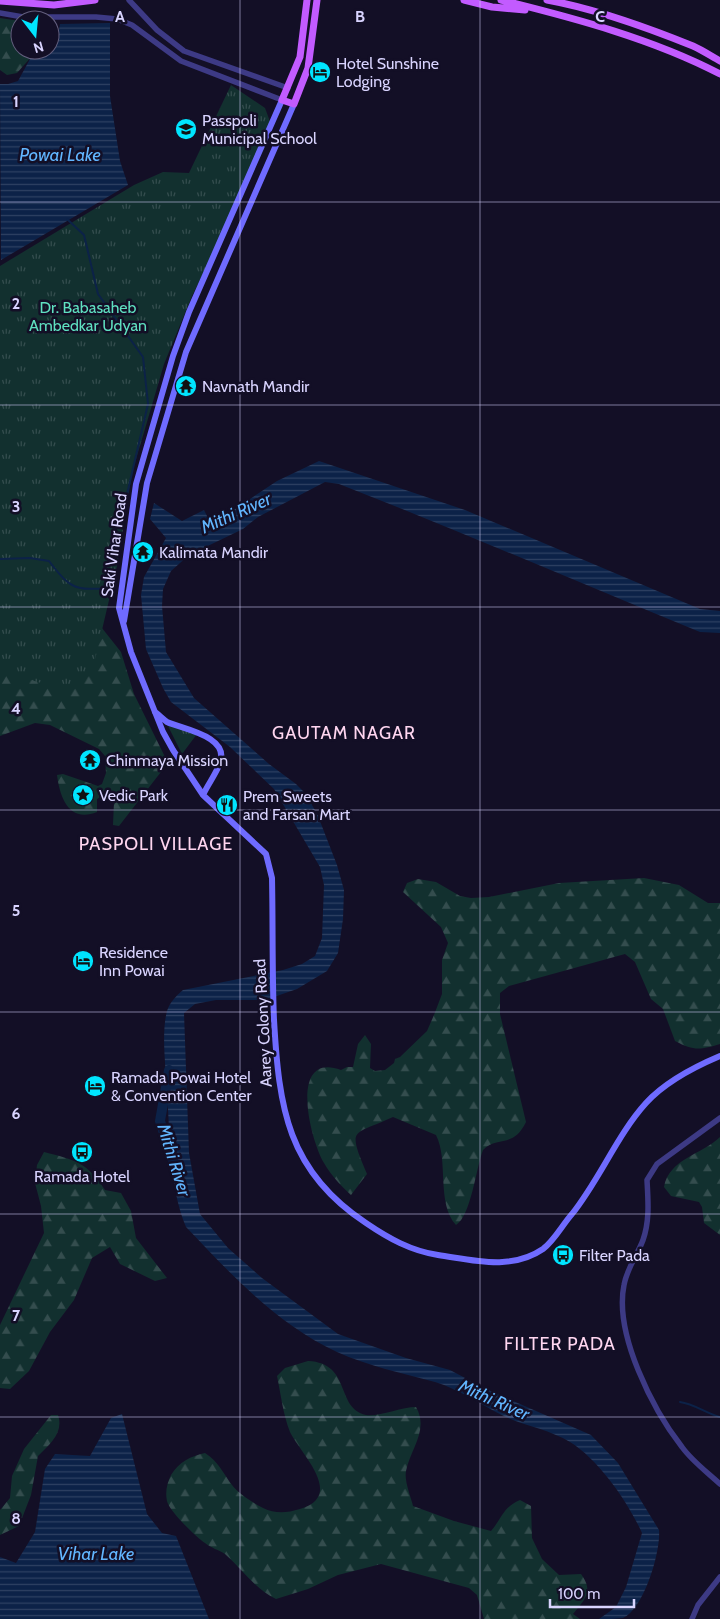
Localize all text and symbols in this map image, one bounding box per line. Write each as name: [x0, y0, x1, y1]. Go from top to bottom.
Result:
text: A: [115, 7, 125, 26]
text: B: [355, 7, 365, 26]
text: C: [595, 7, 605, 26]
north arrow: [10, 10, 60, 60]
text: N: [31, 37, 46, 58]
place label: Hotel Sunshine Lodging: [336, 54, 439, 91]
hotel icon: Hotel Sunshine Lodging: [308, 60, 332, 84]
text: 1: [13, 92, 19, 111]
place label: Passpoli Municipal School: [202, 111, 317, 148]
school or university icon: Passpoli Municipal School: [174, 117, 198, 141]
water label: Powai Lake: [19, 144, 101, 166]
text: 2: [12, 294, 20, 313]
park label: Dr. Babasaheb Ambedkar Udyan: [29, 298, 147, 335]
temple icon: Navnath Mandir: [174, 374, 198, 398]
place label: Navnath Mandir: [202, 377, 310, 396]
water label: Mithi River: [196, 487, 276, 539]
street label: Saki Vihar Road: [97, 492, 131, 598]
text: 3: [12, 497, 20, 516]
temple icon: Kalimata Mandir: [131, 540, 155, 564]
place label: Kalimata Mandir: [159, 543, 269, 562]
text: 4: [11, 699, 21, 718]
district label: GAUTAM NAGAR: [272, 722, 416, 744]
temple icon: Chinmaya Mission: [78, 748, 102, 772]
place label: Chinmaya Mission: [106, 751, 228, 770]
place icon: Vedic Park: [71, 783, 95, 807]
place label: Vedic Park: [99, 786, 169, 805]
place label: Prem Sweets and Farsan Mart: [243, 787, 351, 824]
restaurant icon: Prem Sweets and Farsan Mart: [215, 793, 239, 817]
district label: PASPOLI VILLAGE: [79, 833, 233, 855]
text: 5: [12, 901, 20, 920]
place label: Residence Inn Powai: [99, 943, 168, 980]
hotel icon: Residence Inn Powai: [71, 949, 95, 973]
street label: Aarey Colony Road: [250, 958, 276, 1088]
place label: Ramada Powai Hotel & Convention Center: [111, 1068, 253, 1105]
hotel icon: Ramada Powai Hotel & Convention Center: [83, 1074, 107, 1098]
text: 6: [12, 1104, 21, 1123]
water label: Mithi River: [152, 1120, 196, 1200]
bus stop icon: Ramada Hotel: [70, 1140, 94, 1164]
place label: Ramada Hotel: [34, 1167, 130, 1186]
bus stop icon: Filter Pada: [551, 1243, 575, 1267]
place label: Filter Pada: [579, 1246, 650, 1265]
text: 7: [12, 1306, 21, 1325]
district label: FILTER PADA: [504, 1333, 616, 1355]
water label: Mithi River: [454, 1374, 534, 1426]
text: 8: [11, 1509, 21, 1528]
water label: Vihar Lake: [58, 1543, 134, 1565]
scale bar: [550, 1576, 634, 1608]
text: 100 m: [558, 1585, 600, 1603]

